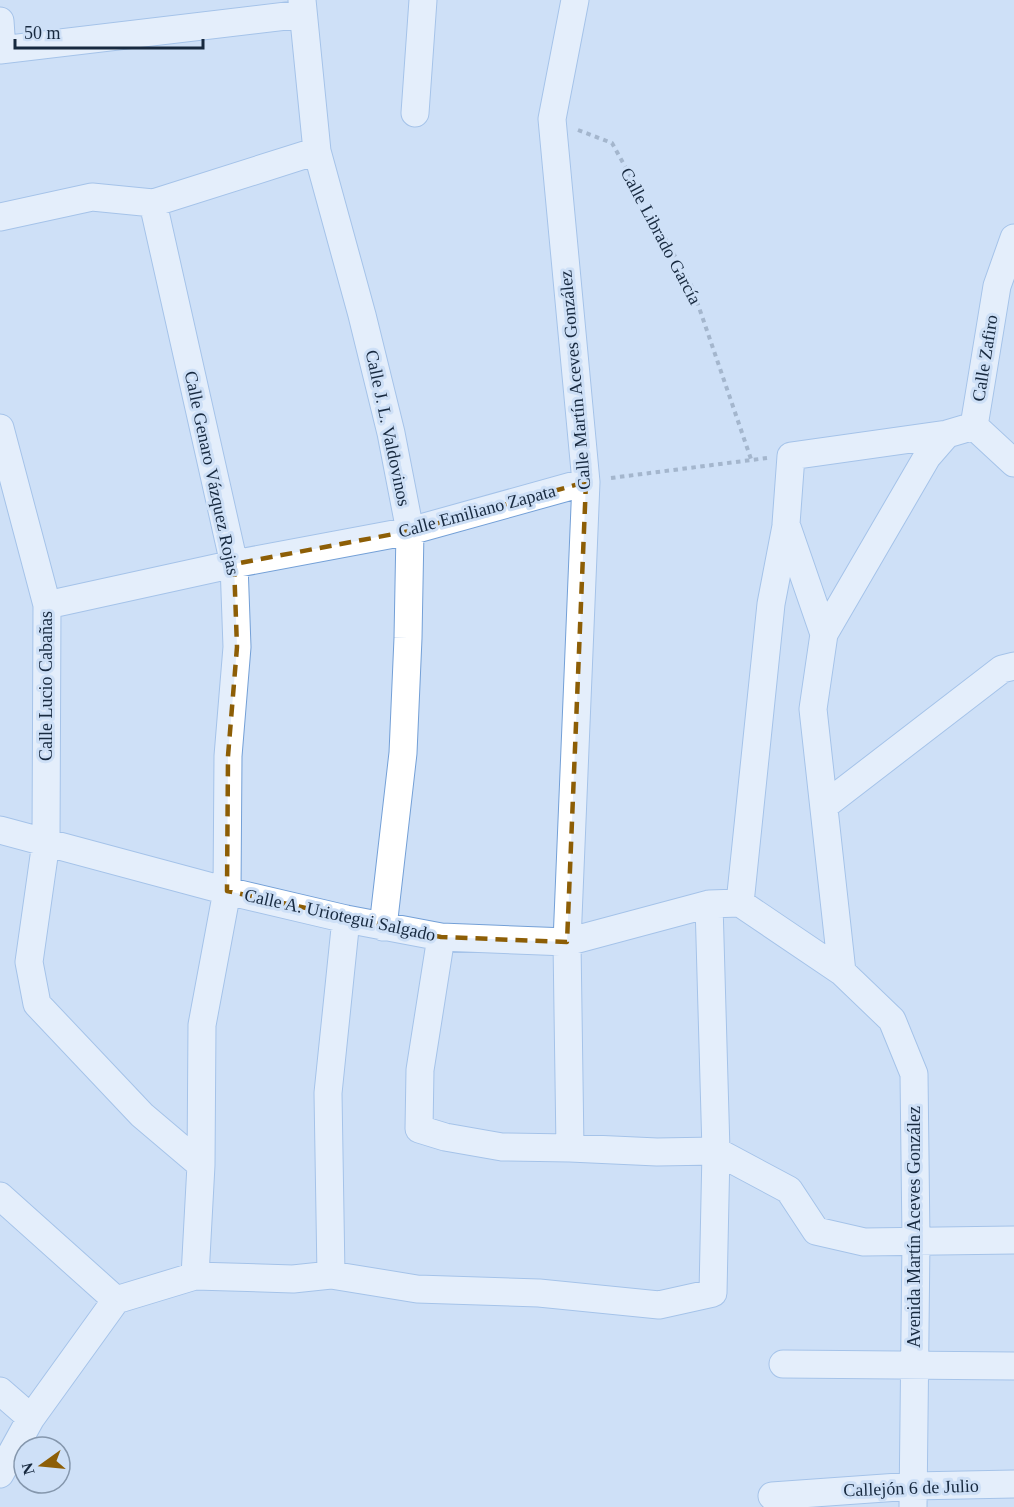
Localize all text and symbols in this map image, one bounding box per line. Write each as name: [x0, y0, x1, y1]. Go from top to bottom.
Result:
scale bar: [15, 12, 202, 50]
text: 50 m: [24, 23, 61, 43]
street label: Calle Librado García: [617, 164, 705, 308]
street label: Calle Martín Aceves González: [555, 269, 595, 491]
street label: Calle Zafiro: [968, 313, 1002, 403]
street label: Calle J. L. Valdovinos: [362, 348, 414, 508]
street label: Calle Genaro Vázquez Rojas: [181, 369, 243, 577]
street label: Calle Emiliano Zapata: [396, 480, 558, 542]
street label: Calle Lucio Cabañas: [36, 611, 56, 761]
street label: Calle A. Uriotegui Salgado: [243, 885, 437, 945]
street label: Avenida Martín Aceves González: [904, 1106, 924, 1348]
north arrow: [12, 1435, 72, 1495]
text: N: [18, 1461, 38, 1477]
street label: Callejón 6 de Julio: [843, 1476, 979, 1500]

